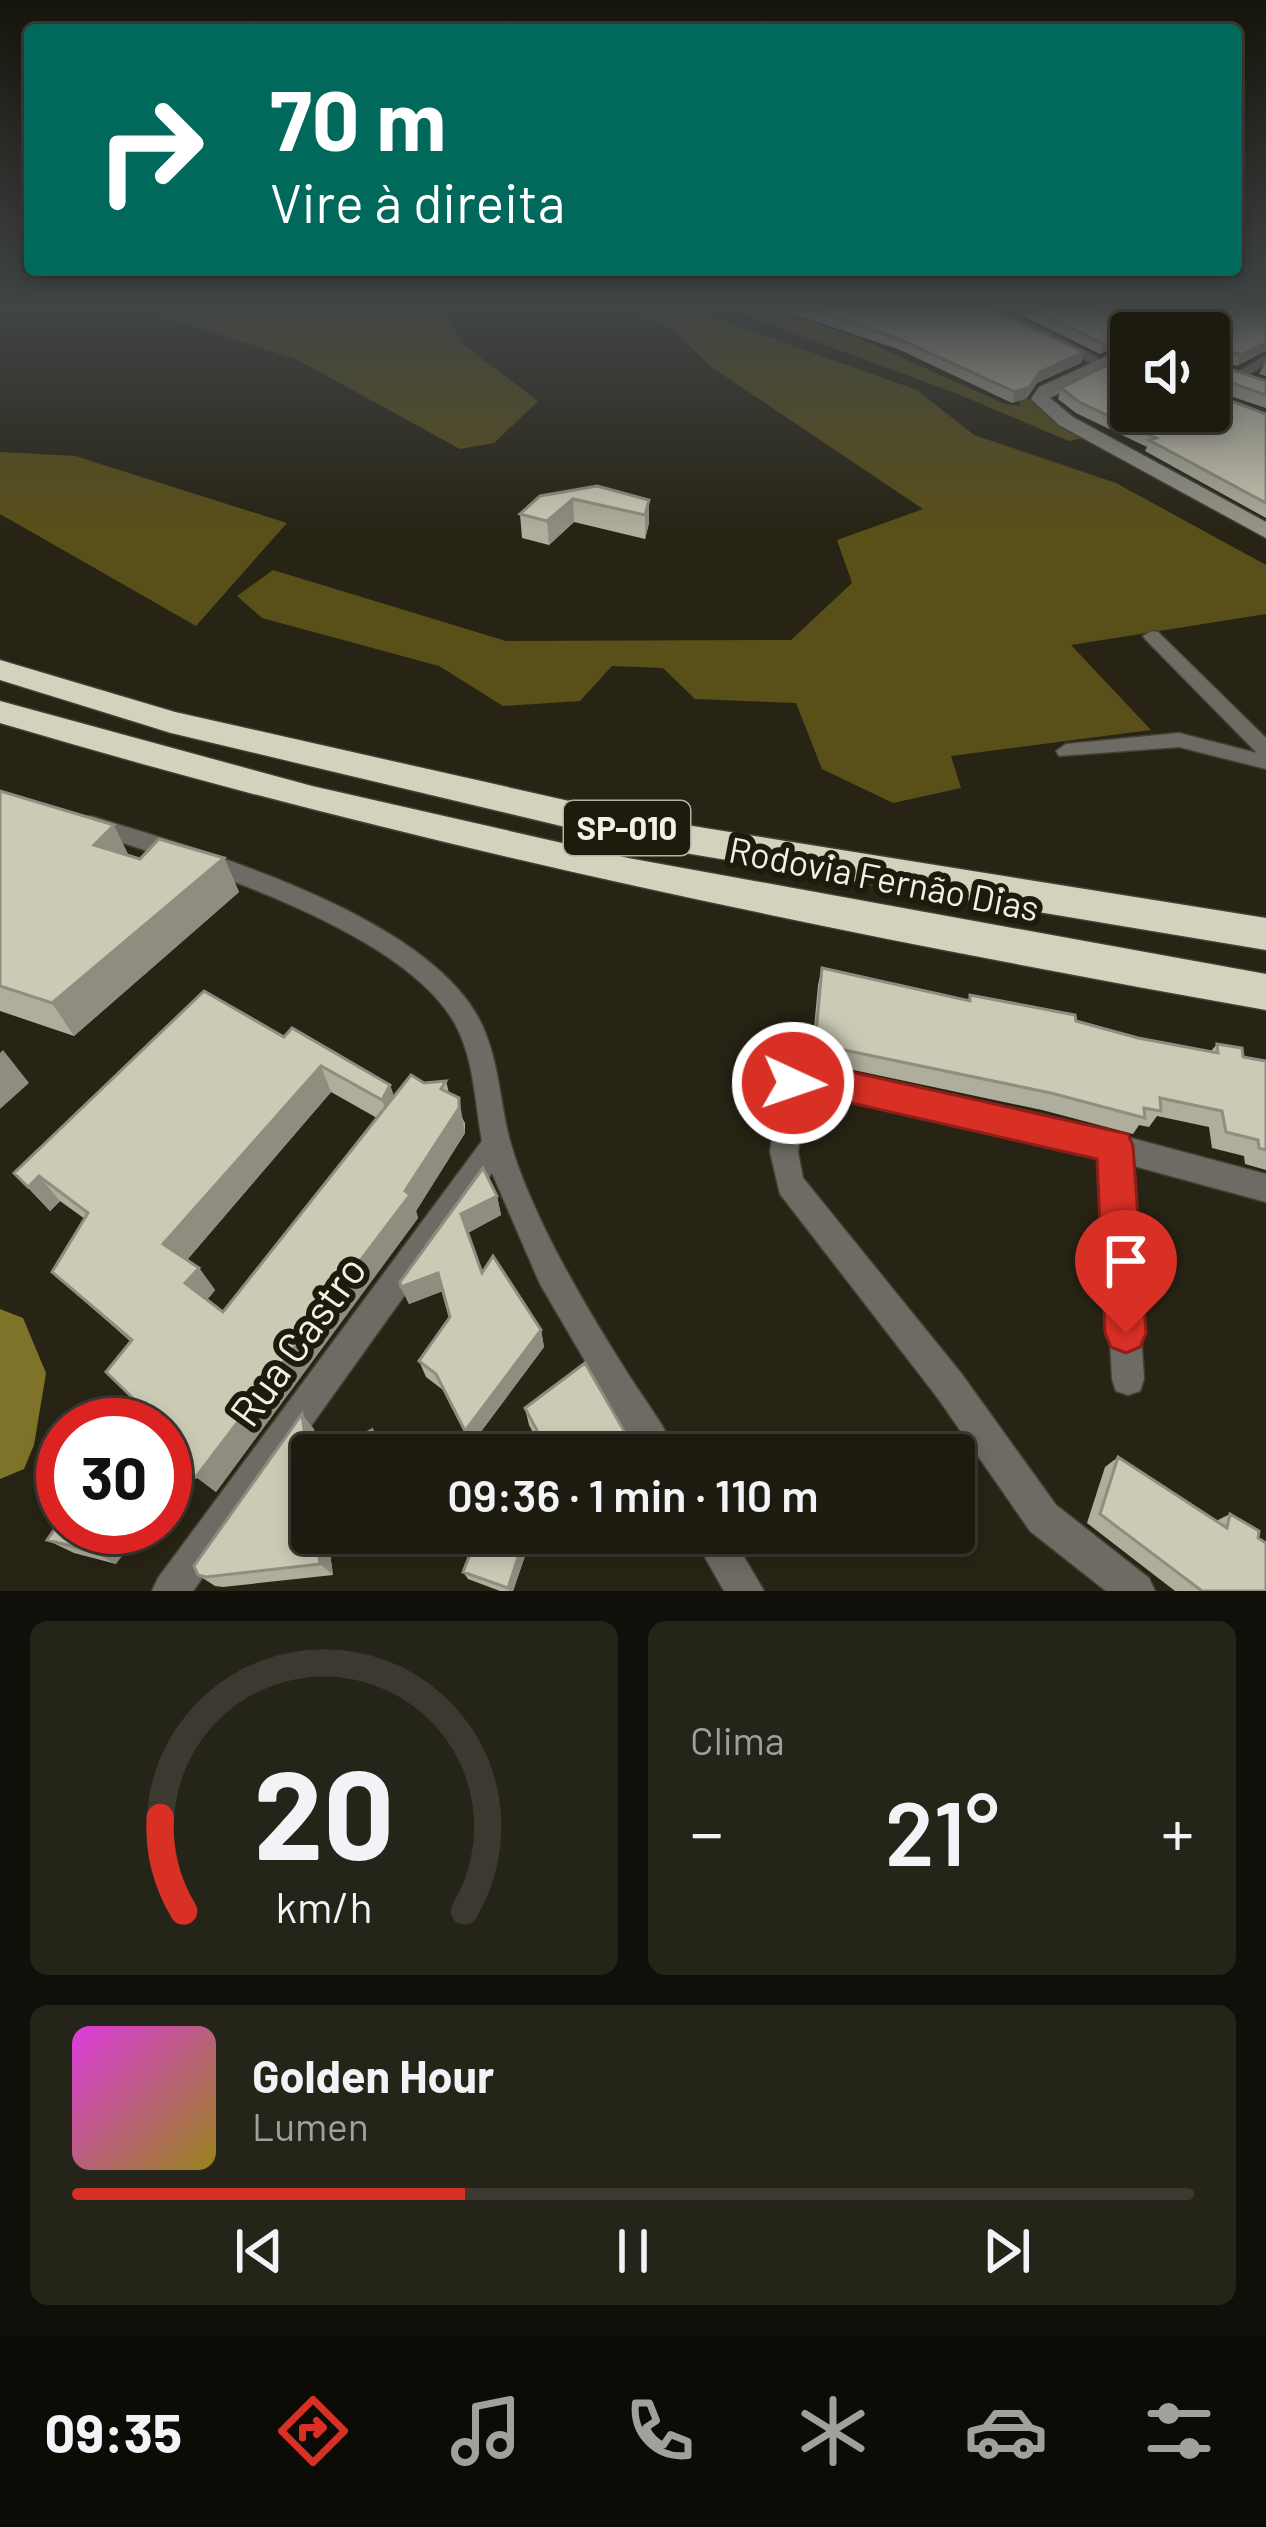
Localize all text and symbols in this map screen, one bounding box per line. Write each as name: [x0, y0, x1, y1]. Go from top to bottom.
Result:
text: 70 m: [270, 67, 446, 168]
icon: right: [72, 72, 228, 228]
text: Vire à direita: [270, 169, 565, 234]
map controls: [1110, 312, 1230, 432]
button: sound: [1110, 312, 1230, 432]
road number: SP-010: [564, 801, 690, 855]
street label: Rodovia Fernão Dias: [726, 826, 1043, 929]
position arrow: [730, 1020, 856, 1146]
pin: [1075, 1210, 1177, 1333]
icon: arrive: [1093, 1228, 1159, 1294]
street label: Rua Castro: [218, 1245, 375, 1435]
speed limit sign: 30: [36, 1398, 192, 1554]
text: 09:36 · 1 min · 110 m: [447, 1467, 819, 1521]
text: Clima: [690, 1716, 785, 1763]
text: 20: [253, 1735, 395, 1885]
text: 21°: [885, 1776, 999, 1884]
text: −: [690, 1791, 723, 1870]
text: +: [1161, 1791, 1194, 1870]
text: km/h: [275, 1880, 373, 1932]
text: Golden Hour: [252, 2048, 494, 2102]
text: Lumen: [252, 2102, 369, 2149]
icon: previous: [226, 2218, 292, 2284]
icon: pause: [600, 2218, 666, 2284]
icon: next: [974, 2218, 1040, 2284]
icon: directions: [271, 2389, 355, 2473]
icon: music: [444, 2389, 528, 2473]
icon: phone: [618, 2389, 702, 2473]
icon: climate: [791, 2389, 875, 2473]
icon: car: [964, 2389, 1048, 2473]
icon: filters: [1137, 2389, 1221, 2473]
text: 09:35: [45, 2399, 182, 2464]

